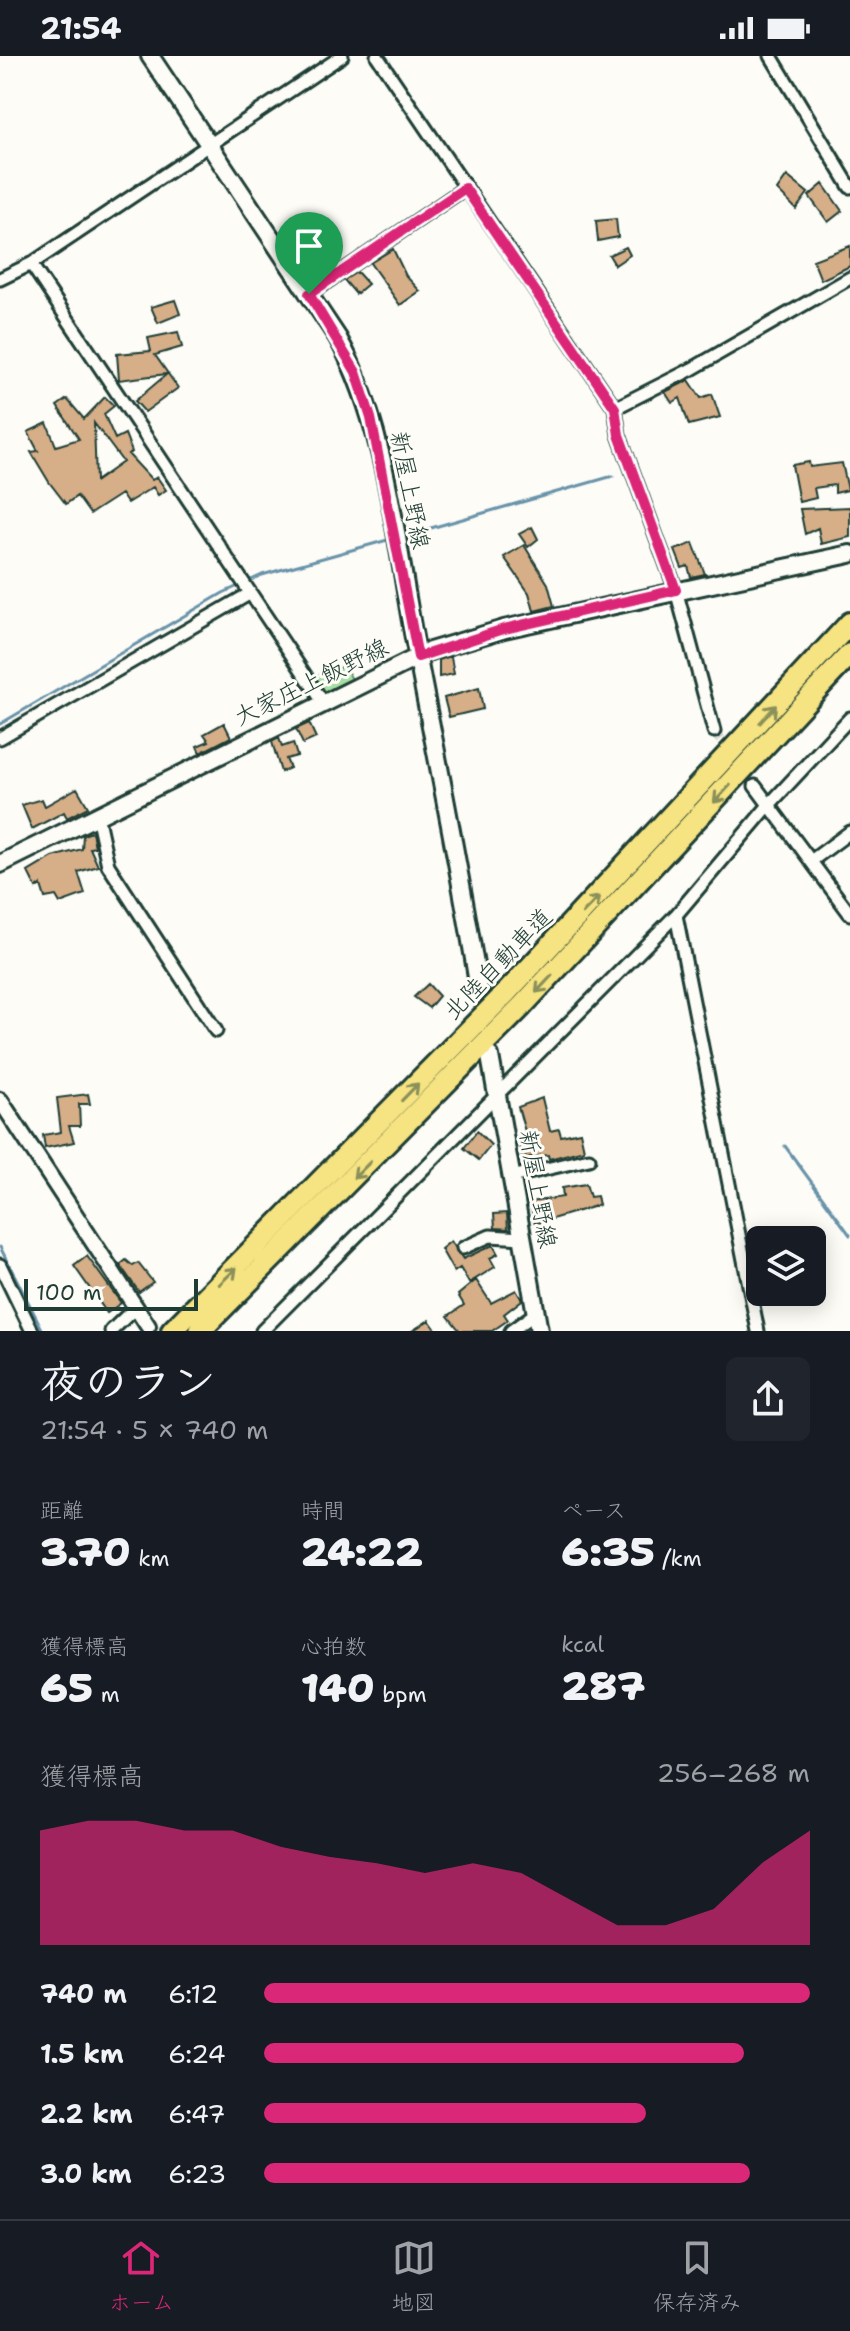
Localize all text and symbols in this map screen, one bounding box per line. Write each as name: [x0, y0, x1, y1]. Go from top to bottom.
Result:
text: 21:54: [40, 8, 121, 49]
pin: [275, 212, 343, 294]
icon: arrive: [287, 224, 331, 268]
street label: 新屋上野線: [383, 428, 437, 552]
street label: 大家庄上飯野線: [228, 631, 394, 733]
one-way arrow: [758, 704, 777, 725]
one-way arrow: [713, 784, 731, 804]
one-way arrow: [581, 895, 600, 915]
street label: 北陸自動車道: [436, 901, 560, 1027]
one-way arrow: [534, 974, 553, 994]
one-way arrow: [401, 1082, 419, 1102]
street label: 新屋上野線: [512, 1127, 564, 1251]
one-way arrow: [353, 1160, 372, 1179]
map controls: [746, 1226, 826, 1306]
button: layers: [746, 1226, 826, 1306]
one-way arrow: [218, 1267, 238, 1286]
scale bar: [24, 1275, 198, 1311]
text: 100 m: [36, 1278, 102, 1307]
text: 夜のラン: [40, 1352, 216, 1411]
button: share: [726, 1357, 810, 1441]
text: 21:54 · 5 × 740 m: [40, 1412, 268, 1447]
text: 距離: [40, 1496, 84, 1525]
text: 時間: [301, 1496, 345, 1525]
text: ペース: [561, 1496, 626, 1525]
text: 3.70: [40, 1525, 131, 1579]
text: 24:22: [301, 1525, 423, 1579]
text: 6:35: [561, 1525, 655, 1579]
text: km: [131, 1544, 169, 1573]
text: /km: [655, 1544, 702, 1573]
text: kcal: [561, 1630, 604, 1659]
text: 獲得標高: [40, 1632, 128, 1661]
text: 心拍数: [301, 1632, 367, 1661]
text: 287: [561, 1659, 645, 1713]
text: 65: [40, 1661, 93, 1715]
text: 140: [301, 1661, 375, 1715]
text: m: [93, 1680, 120, 1709]
text: bpm: [375, 1680, 427, 1709]
text: 256–268 m: [657, 1755, 810, 1790]
text: 獲得標高: [40, 1758, 144, 1793]
text: 740 m: [40, 1976, 127, 2011]
text: 6:12: [168, 1976, 218, 2011]
text: 1.5 km: [40, 2036, 124, 2071]
text: 6:24: [168, 2036, 226, 2071]
text: 2.2 km: [40, 2096, 133, 2131]
text: 6:47: [168, 2096, 226, 2131]
text: 3.0 km: [40, 2156, 132, 2191]
text: 6:23: [168, 2156, 226, 2191]
tab: ホーム: [109, 2236, 174, 2317]
tab: 地図: [392, 2236, 436, 2317]
tab: 保存済み: [653, 2236, 741, 2317]

